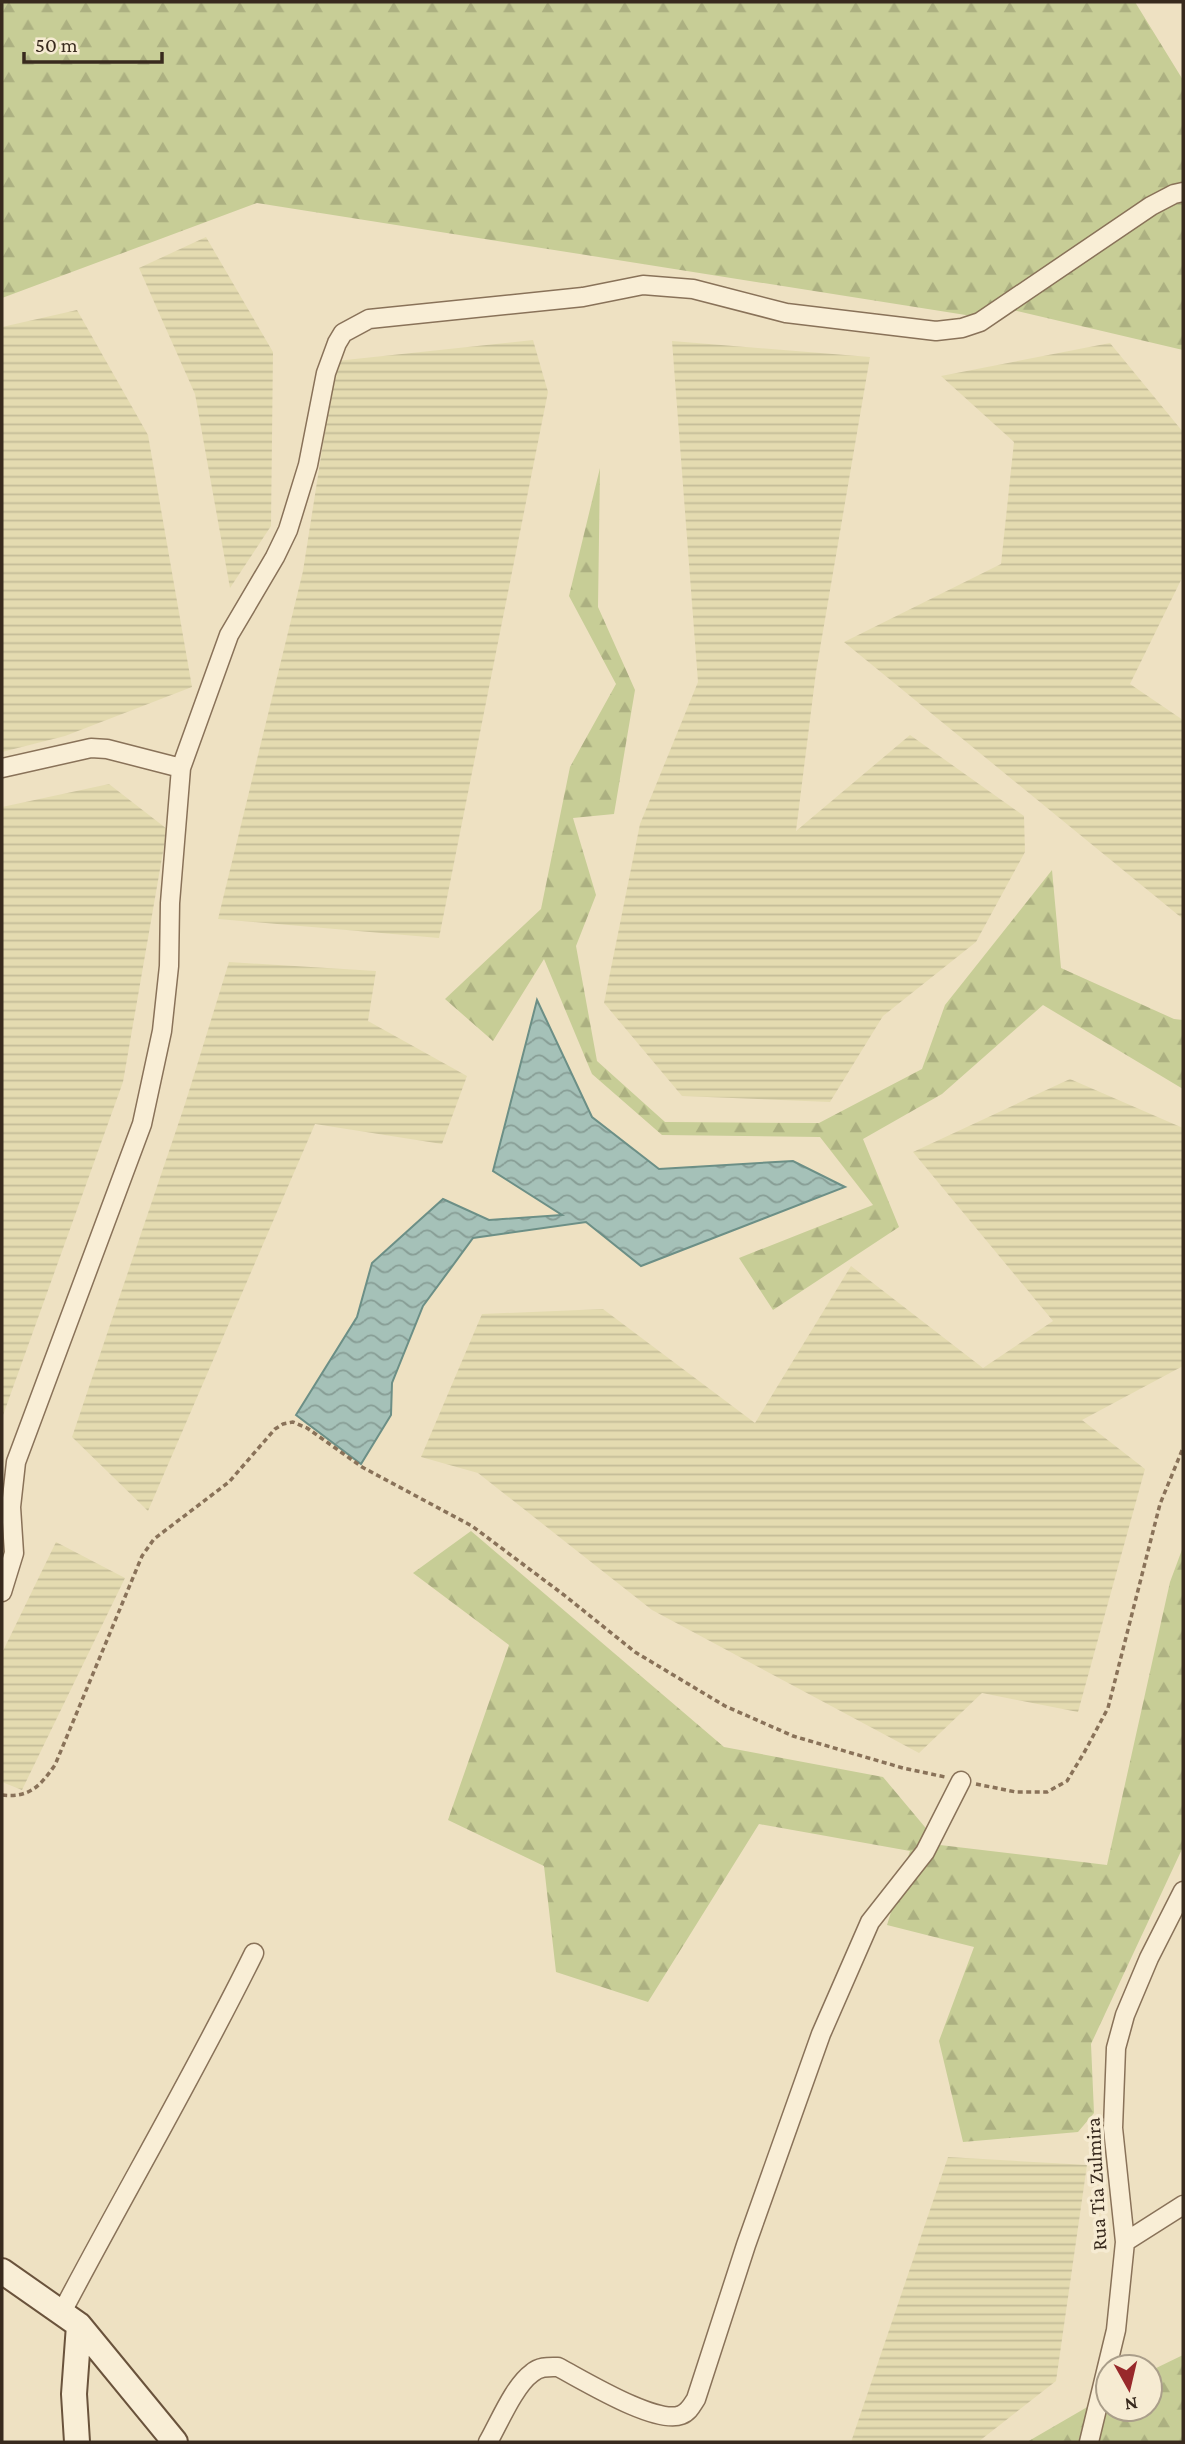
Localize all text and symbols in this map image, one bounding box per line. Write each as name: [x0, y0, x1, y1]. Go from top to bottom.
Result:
scale bar: [24, 21, 163, 65]
text: 50 m: [35, 33, 78, 57]
street label: Rua Tia Zulmira: [1081, 2117, 1111, 2251]
north arrow: [1094, 2353, 1164, 2423]
text: N: [1123, 2393, 1139, 2416]

